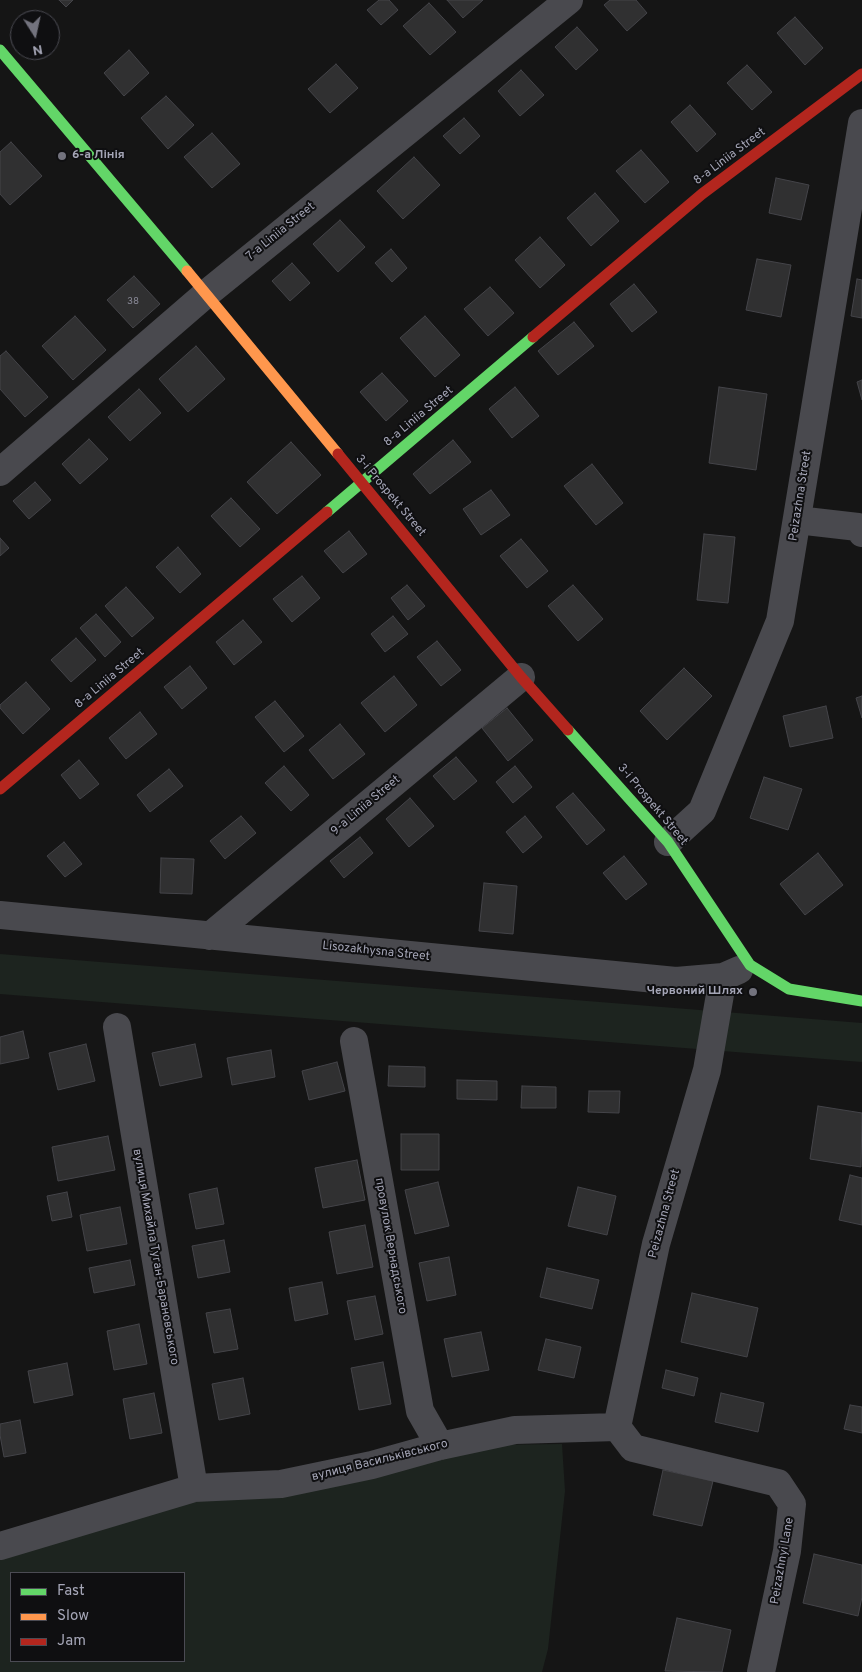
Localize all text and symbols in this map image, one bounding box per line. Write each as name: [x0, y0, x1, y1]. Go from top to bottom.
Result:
north arrow: [10, 10, 60, 60]
text: N: [31, 40, 44, 59]
street label: 8-a Liniia Street: [691, 125, 769, 189]
place label: 6-а Лінія: [72, 149, 125, 163]
marker: 6-а Лінія: [56, 150, 68, 162]
street label: 7-a Liniia Street: [244, 200, 318, 264]
house number: 38: [127, 296, 139, 308]
street label: 8-a Liniia Street: [381, 384, 457, 450]
street label: Peizazhna Street: [787, 450, 815, 542]
street label: 3-i Prospekt Street: [352, 452, 428, 540]
street label: 8-a Liniia Street: [72, 646, 148, 712]
street label: 3-i Prospekt Street: [614, 761, 690, 849]
street label: 9-a Liniia Street: [328, 773, 404, 839]
street label: Lisozakhysna Street: [322, 939, 430, 965]
place label: Червоний Шлях: [646, 985, 743, 999]
marker: Червоний Шлях: [747, 986, 759, 998]
street label: вулиця Михайла Туган-Барановського: [129, 1148, 181, 1366]
street label: Peizazhna Street: [646, 1168, 684, 1260]
street label: провулок Вернадського: [371, 1177, 409, 1315]
street label: вулиця Васильківського: [311, 1437, 449, 1485]
street label: Peizazhnyi Lane: [768, 1516, 798, 1606]
legend: [10, 1572, 185, 1662]
text: Fast: [57, 1582, 85, 1601]
text: Slow: [57, 1607, 89, 1626]
text: Jam: [57, 1632, 86, 1651]

